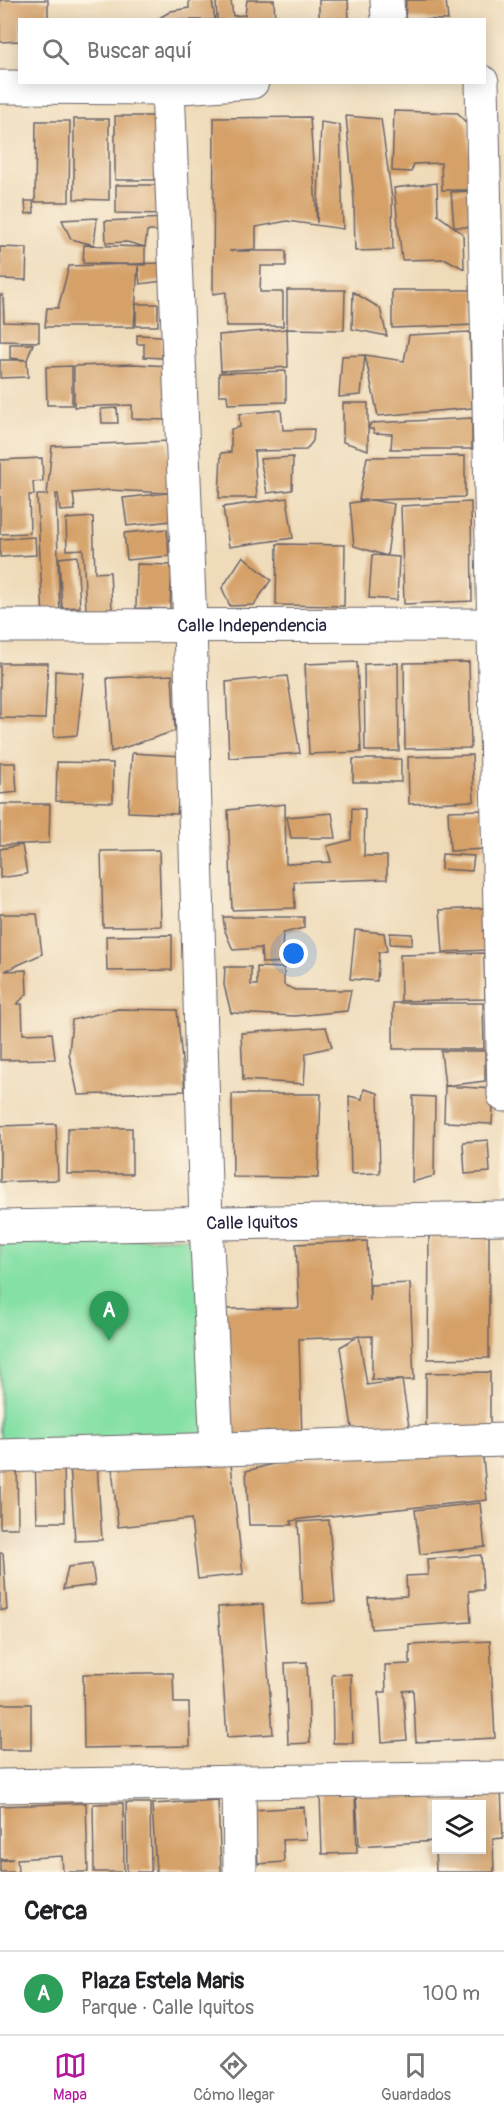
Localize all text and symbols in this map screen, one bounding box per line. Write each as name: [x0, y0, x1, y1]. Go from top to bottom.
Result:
search box: [18, 18, 486, 84]
icon: search: [39, 35, 72, 68]
text: Buscar aquí: [87, 37, 192, 65]
street label: Calle Independencia: [177, 614, 327, 638]
your location: [279, 939, 308, 968]
street label: Calle Iquitos: [206, 1211, 298, 1235]
pin: A: [90, 1292, 128, 1341]
map controls: [432, 1800, 486, 1854]
button: layers: [432, 1800, 486, 1854]
text: Cerca: [24, 1895, 87, 1927]
text: Plaza Estela Maris: [81, 1967, 244, 1995]
text: A: [37, 1981, 50, 2006]
text: 100 m: [423, 1981, 480, 2006]
text: Parque · Calle Iquitos: [81, 1995, 254, 2020]
tab: Mapa: [53, 2049, 87, 2105]
tab: Cómo llegar: [193, 2049, 275, 2105]
tab: Guardados: [381, 2049, 451, 2105]

